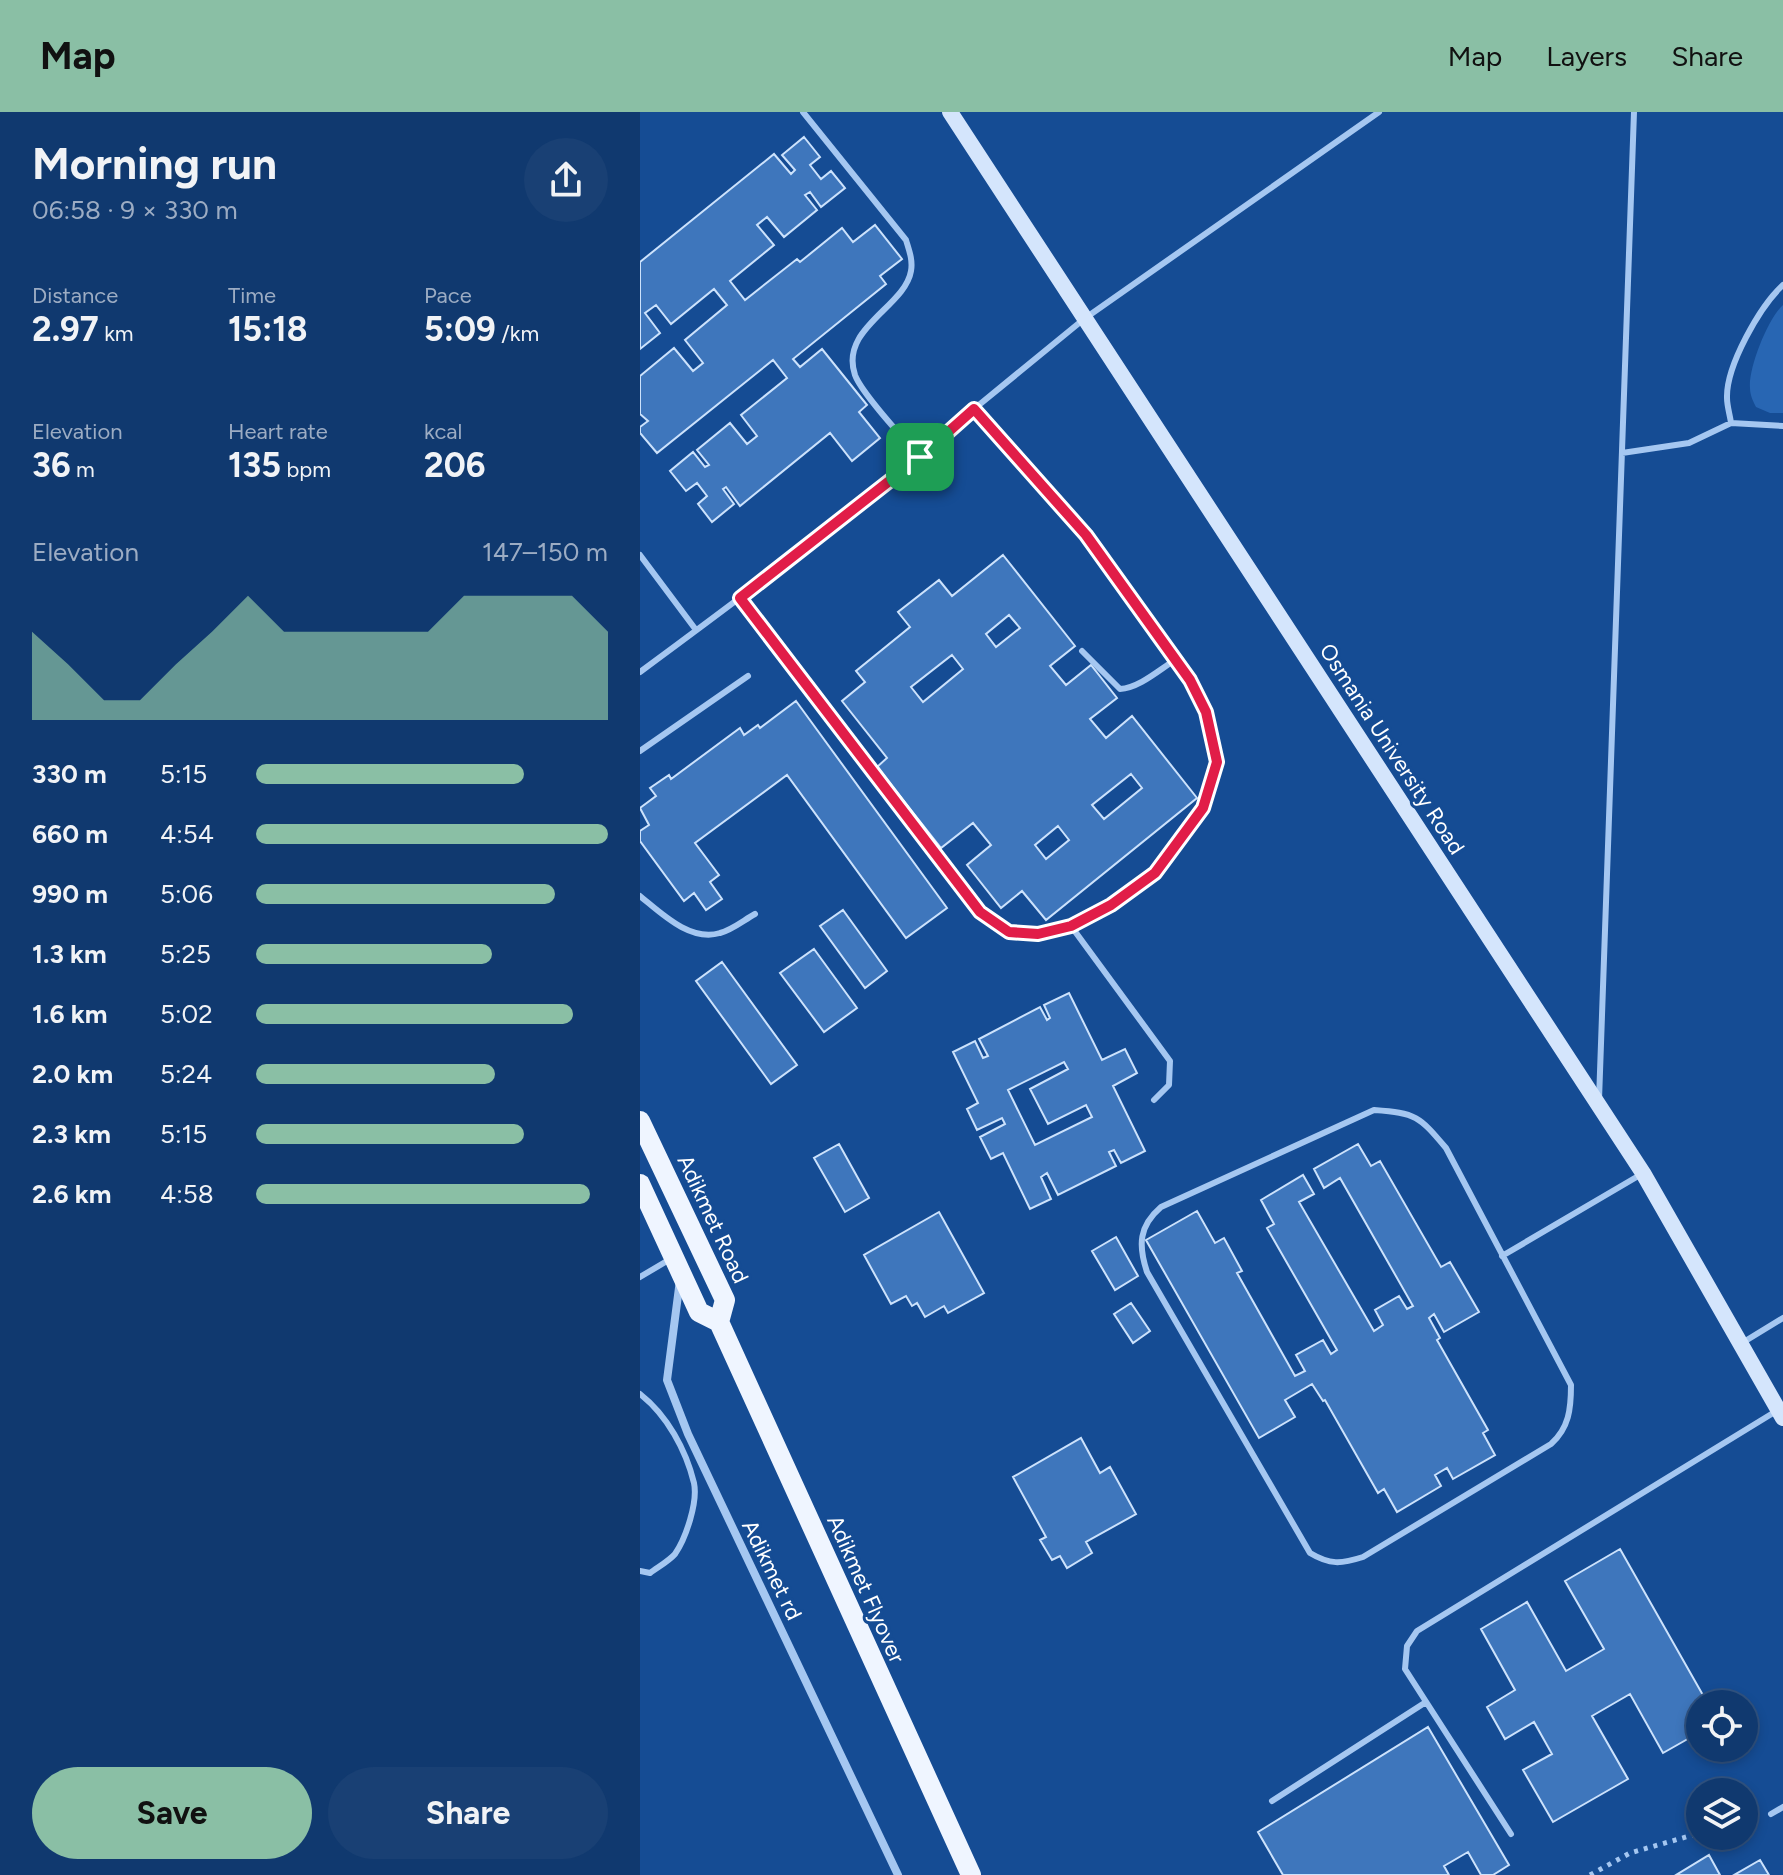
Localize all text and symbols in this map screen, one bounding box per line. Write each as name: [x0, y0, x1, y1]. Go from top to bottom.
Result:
text: Map: [40, 33, 116, 79]
text: Map: [1448, 39, 1502, 73]
text: Layers: [1546, 39, 1627, 73]
text: Share: [1671, 39, 1743, 73]
text: Morning run: [32, 137, 277, 190]
button: share: [524, 138, 608, 222]
text: 06:58 · 9 × 330 m: [32, 194, 238, 226]
text: Distance: [32, 282, 118, 309]
text: Time: [228, 282, 276, 309]
text: Pace: [424, 282, 472, 309]
text: 2.97: [32, 309, 99, 350]
text: 15:18: [228, 309, 308, 350]
text: 5:09: [424, 309, 496, 350]
text: km: [99, 320, 134, 347]
text: /km: [496, 320, 539, 347]
text: Elevation: [32, 418, 122, 445]
text: Heart rate: [228, 418, 328, 445]
text: kcal: [424, 418, 462, 445]
pin: [886, 423, 954, 491]
icon: arrive: [898, 435, 942, 479]
text: 36: [32, 445, 71, 486]
text: 135: [228, 445, 281, 486]
text: 206: [424, 445, 485, 486]
text: m: [71, 456, 95, 483]
text: bpm: [281, 456, 331, 483]
text: Elevation: [32, 536, 139, 568]
text: 147–150 m: [482, 536, 608, 568]
street label: Osmania University Road: [1314, 638, 1470, 860]
text: 330 m: [32, 758, 107, 790]
text: 5:15: [160, 758, 207, 790]
text: 660 m: [32, 818, 108, 850]
text: 4:54: [160, 818, 214, 850]
text: 990 m: [32, 878, 108, 910]
text: 5:06: [160, 878, 213, 910]
text: 1.3 km: [32, 938, 107, 970]
text: 5:25: [160, 938, 211, 970]
text: 1.6 km: [32, 998, 107, 1030]
text: 5:02: [160, 998, 213, 1030]
text: 2.0 km: [32, 1058, 113, 1090]
text: 5:24: [160, 1058, 212, 1090]
text: 2.3 km: [32, 1118, 111, 1150]
text: 5:15: [160, 1118, 207, 1150]
street label: Adikmet Road: [671, 1151, 755, 1287]
text: 2.6 km: [32, 1178, 111, 1210]
text: 4:58: [160, 1178, 214, 1210]
street label: Adikmet Flyover: [821, 1511, 911, 1668]
street label: Adikmet rd: [736, 1515, 808, 1625]
map controls: [1686, 1690, 1758, 1850]
button: locate: [1686, 1690, 1758, 1762]
button: Save: [32, 1767, 312, 1859]
button: Share: [328, 1767, 608, 1859]
button: layers: [1686, 1778, 1758, 1850]

